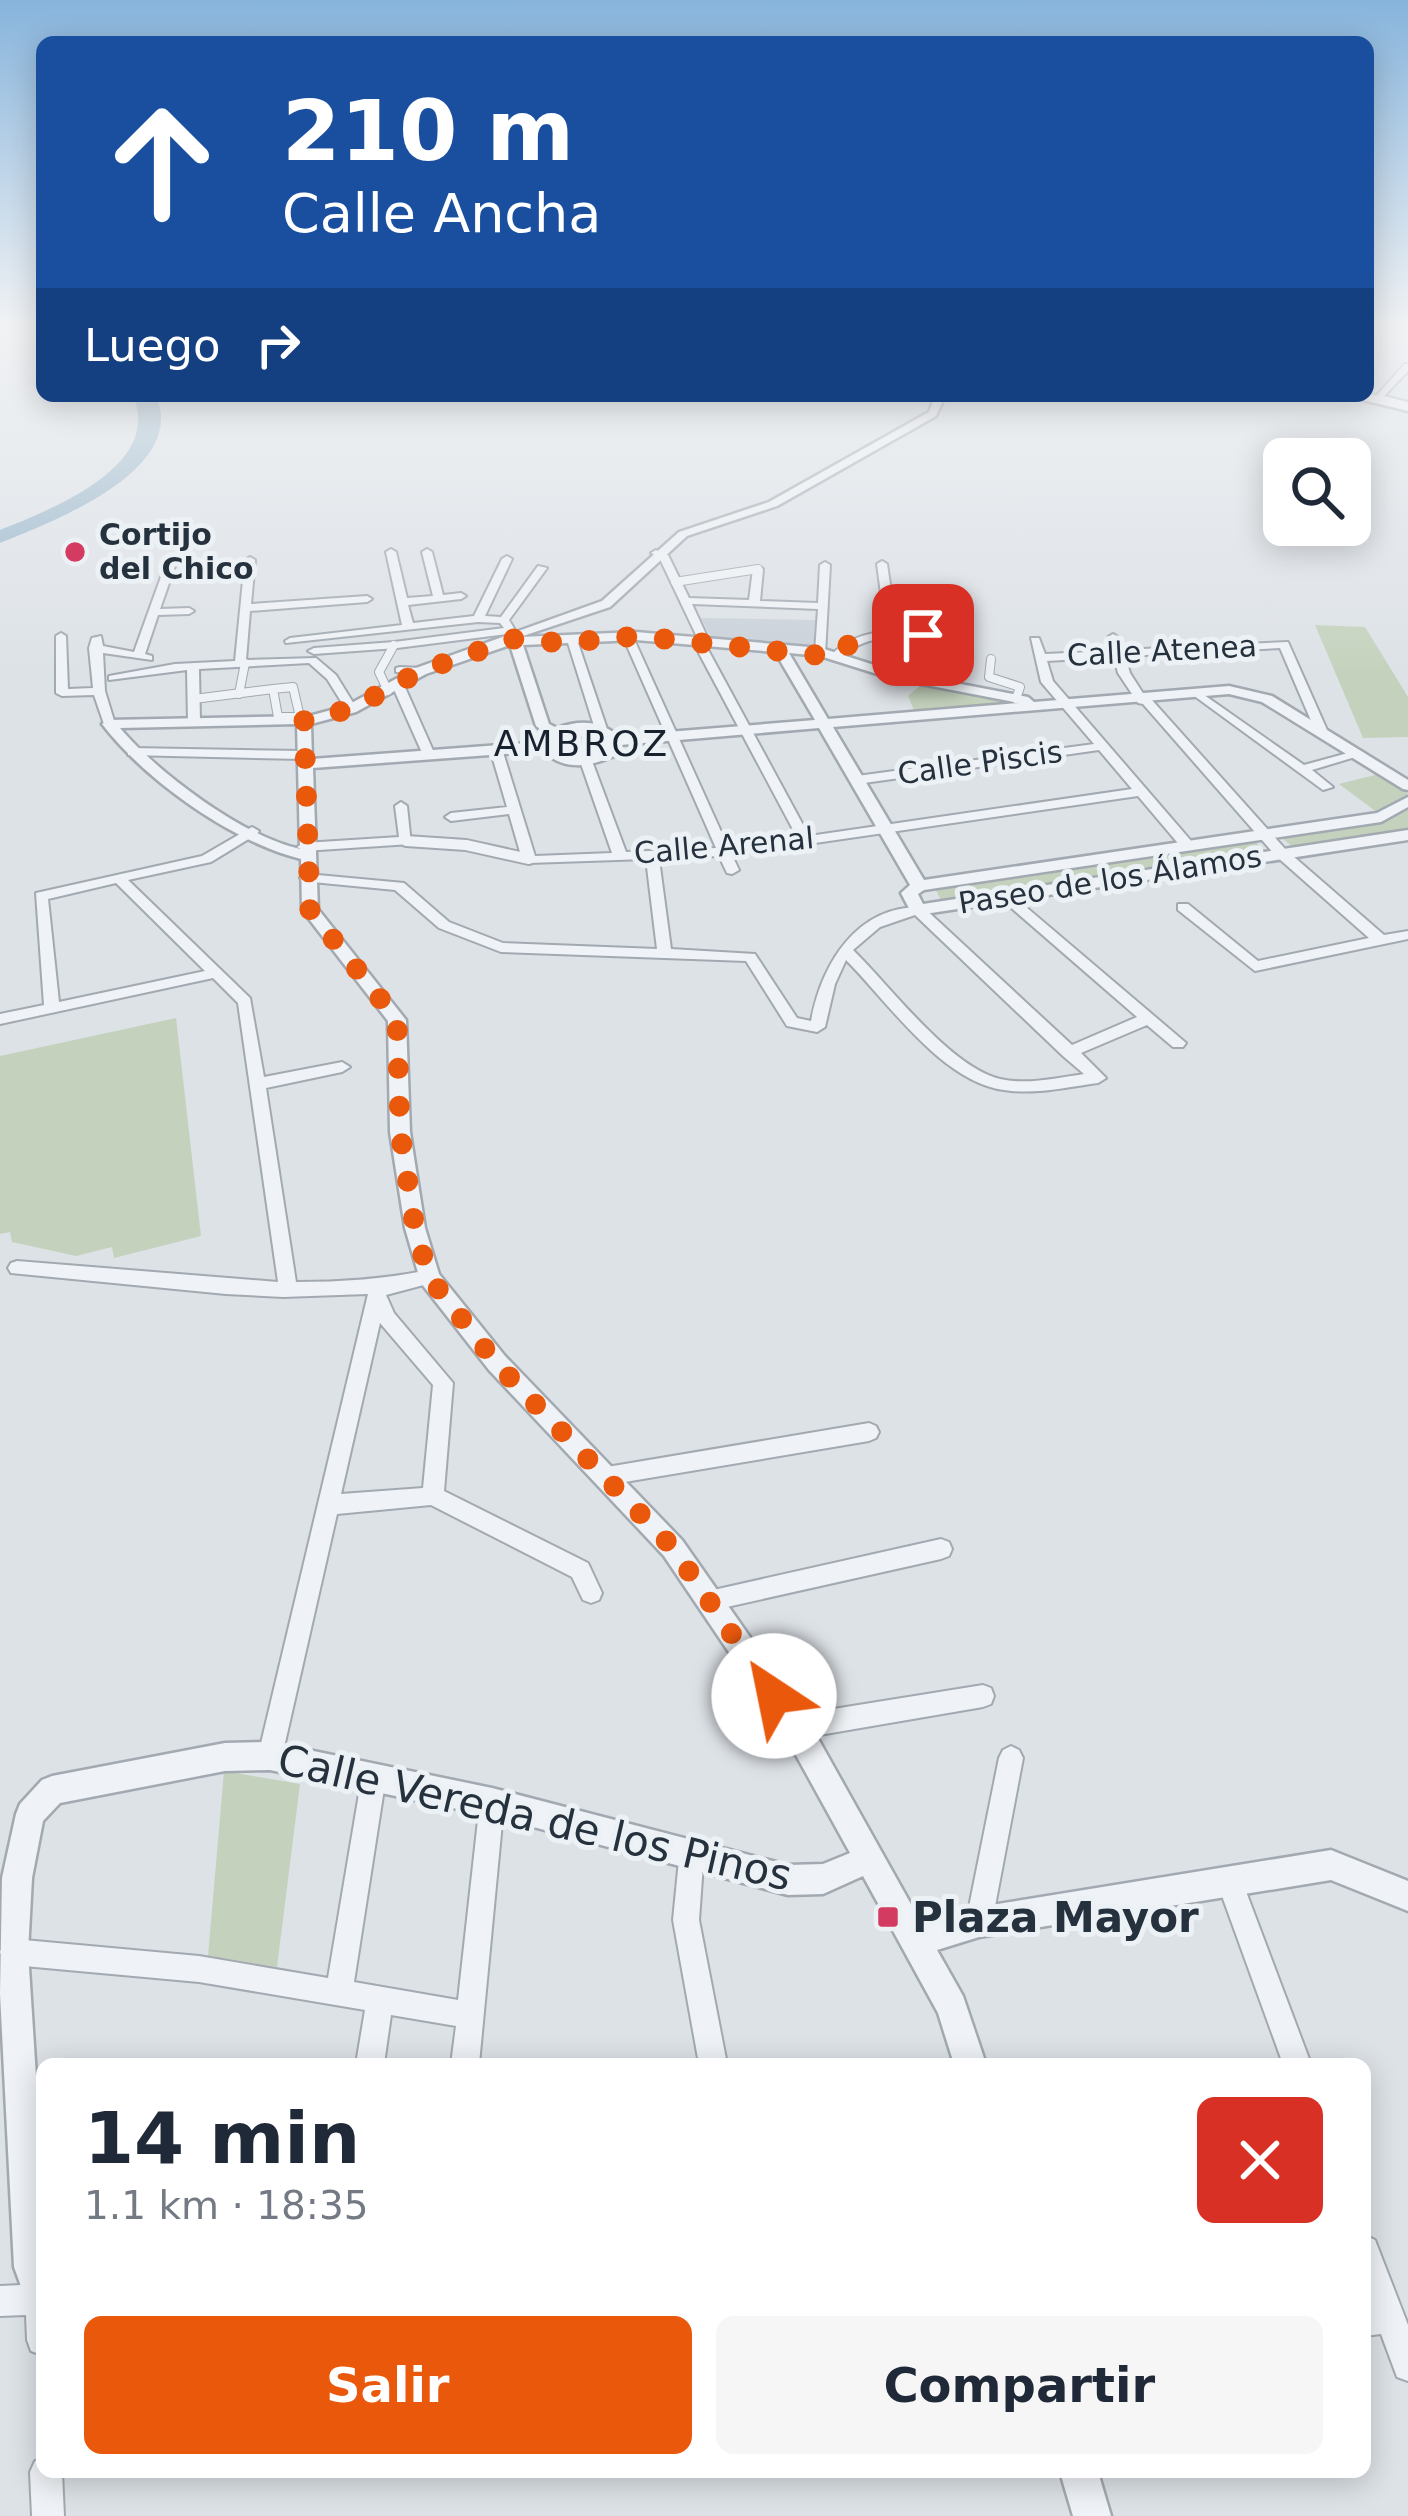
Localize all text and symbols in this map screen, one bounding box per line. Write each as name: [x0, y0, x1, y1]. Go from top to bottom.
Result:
text: 210 m: [282, 82, 574, 180]
icon: ahead: [84, 84, 240, 240]
text: Calle Ancha: [282, 182, 601, 245]
icon: right: [245, 312, 311, 378]
text: Luego: [84, 319, 221, 372]
map controls: [1263, 438, 1371, 546]
button: search: [1263, 438, 1371, 546]
place label: Cortijo del Chico: [99, 517, 254, 586]
marker: Cortijo del Chico: [62, 539, 88, 565]
pin: [872, 584, 974, 686]
icon: arrive: [890, 602, 956, 668]
street label: Calle Atenea: [1066, 628, 1258, 673]
district label: AMBROZ: [494, 723, 670, 764]
street label: Calle Piscis: [895, 734, 1064, 791]
street label: Calle Arenal: [633, 820, 815, 871]
street label: Paseo de los Álamos: [956, 838, 1264, 921]
position arrow: [711, 1633, 837, 1759]
street label: Calle Vereda de los Pinos: [273, 1735, 796, 1900]
place label: Plaza Mayor: [912, 1893, 1199, 1942]
marker: Plaza Mayor: [875, 1904, 901, 1930]
text: 14 min: [84, 2096, 360, 2180]
button: close: [1197, 2097, 1323, 2223]
text: 1.1 km · 18:35: [84, 2183, 369, 2228]
button: Salir: [84, 2316, 692, 2454]
button: Compartir: [716, 2316, 1323, 2454]

